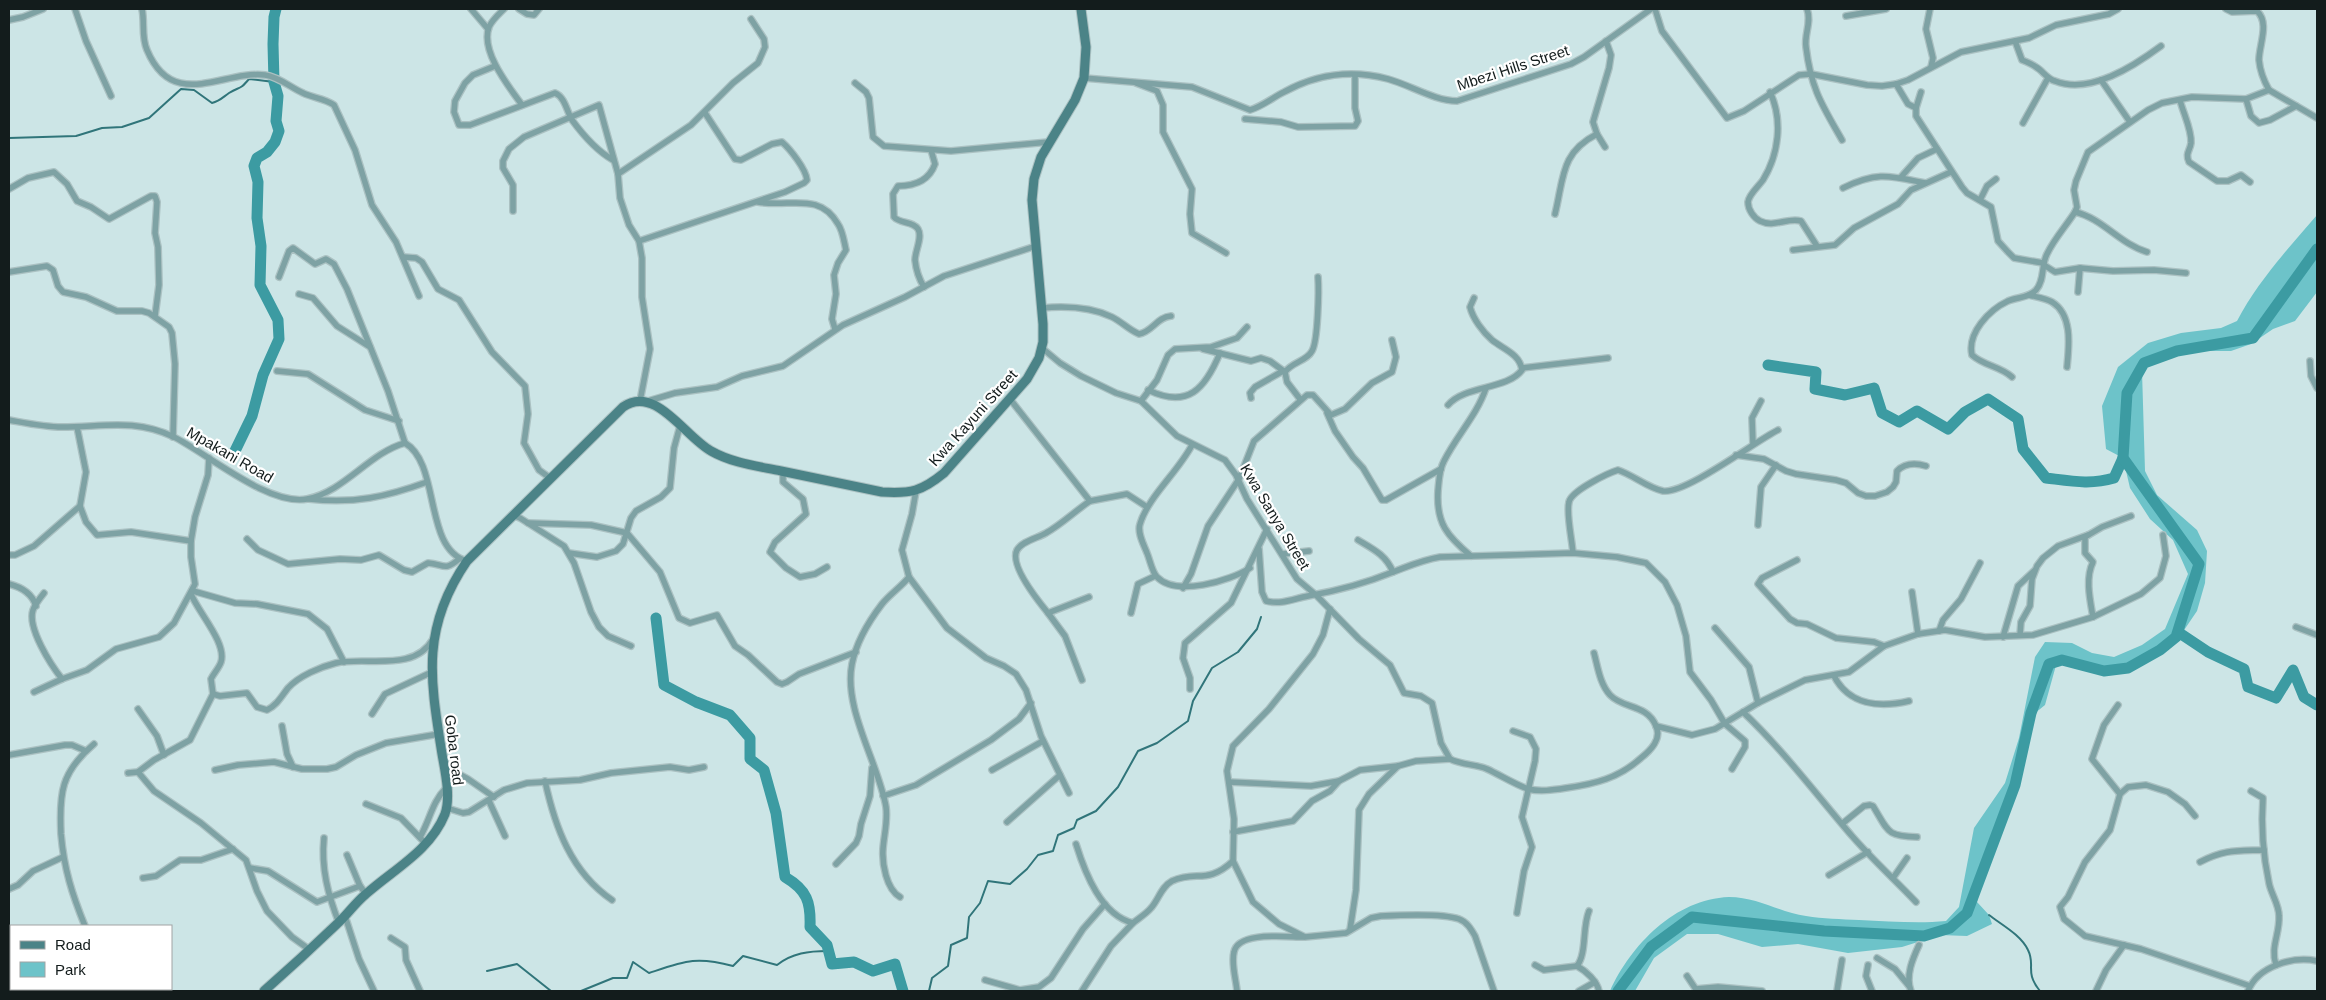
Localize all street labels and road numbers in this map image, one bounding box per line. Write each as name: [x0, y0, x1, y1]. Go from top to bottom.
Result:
street label: Mbezi Hills Street: [1455, 41, 1572, 94]
street label: Kwa Kayuni Street: [925, 366, 1021, 469]
street label: Mpakani Road: [184, 423, 276, 486]
street label: Kwa Sanya Street: [1237, 461, 1314, 573]
street label: Goba road: [442, 714, 467, 786]

